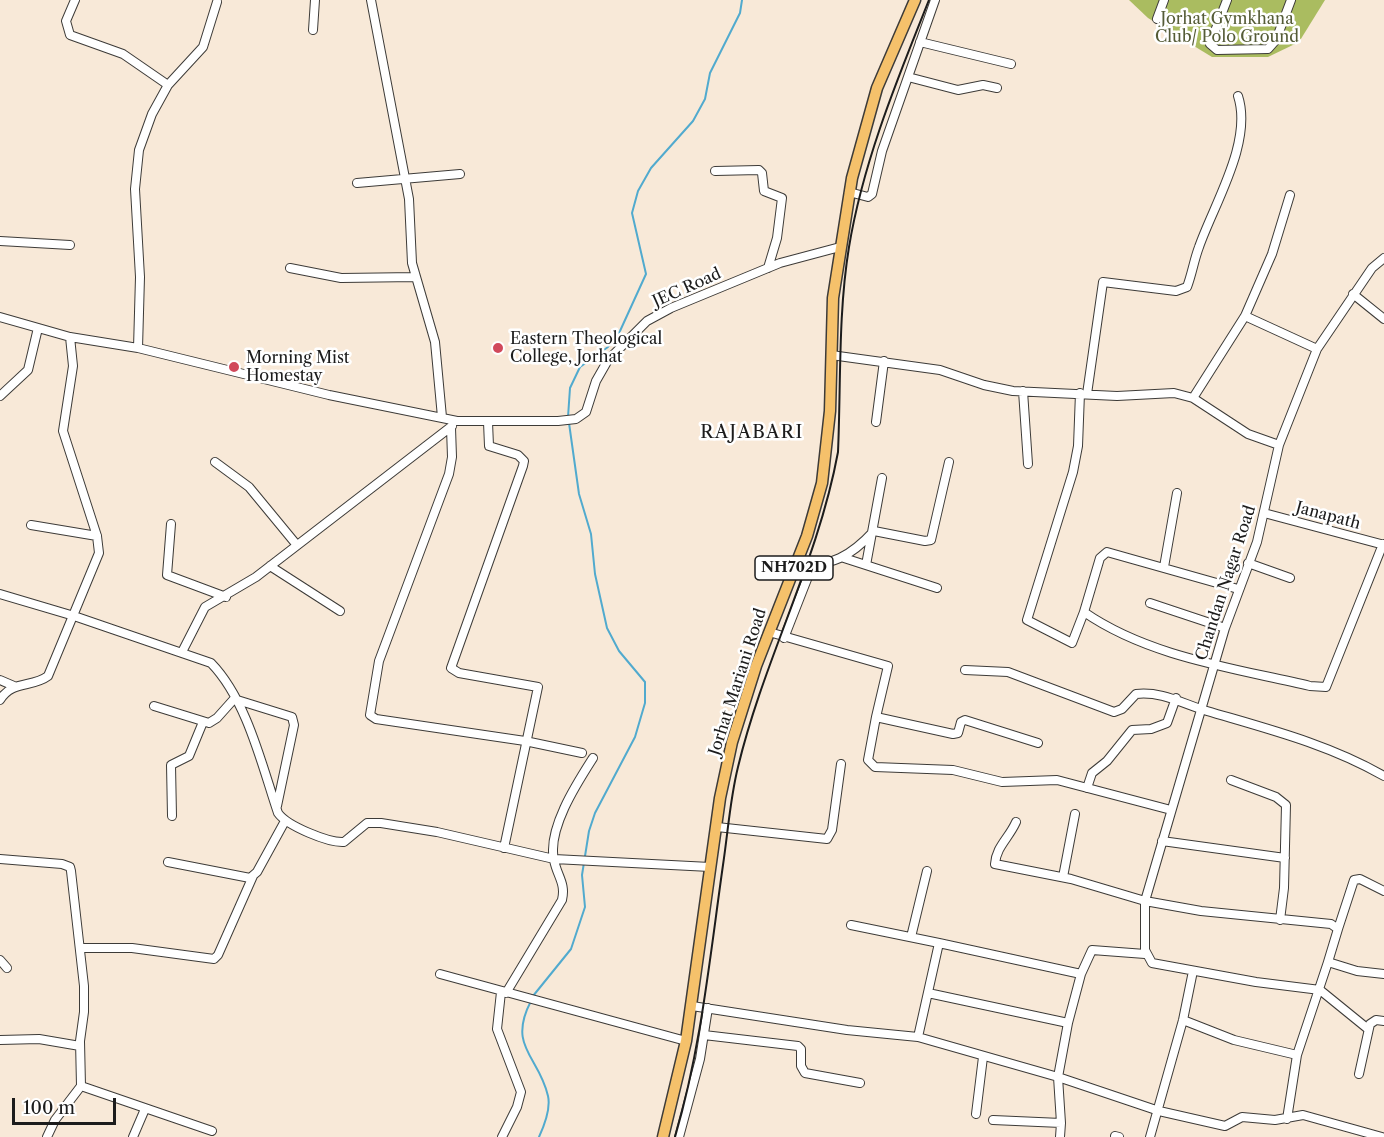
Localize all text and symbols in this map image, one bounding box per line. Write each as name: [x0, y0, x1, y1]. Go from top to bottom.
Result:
park label: Jorhat Gymkhana Club/ Polo Ground: [1155, 9, 1299, 47]
street label: JEC Road: [650, 264, 724, 312]
place label: Eastern Theological College, Jorhat: [510, 329, 662, 367]
marker: Eastern Theological College, Jorhat: [491, 341, 505, 355]
place label: Morning Mist Homestay: [246, 348, 349, 386]
marker: Morning Mist Homestay: [227, 360, 241, 374]
district label: RAJABARI: [700, 422, 804, 444]
street label: Janapath: [1293, 498, 1363, 534]
street label: Chandan Nagar Road: [1192, 503, 1260, 663]
road number: NH702D: [755, 556, 833, 580]
street label: Jorhat Mariani Road: [705, 606, 771, 758]
scale bar: [15, 1086, 118, 1124]
text: 100 m: [23, 1097, 75, 1119]

